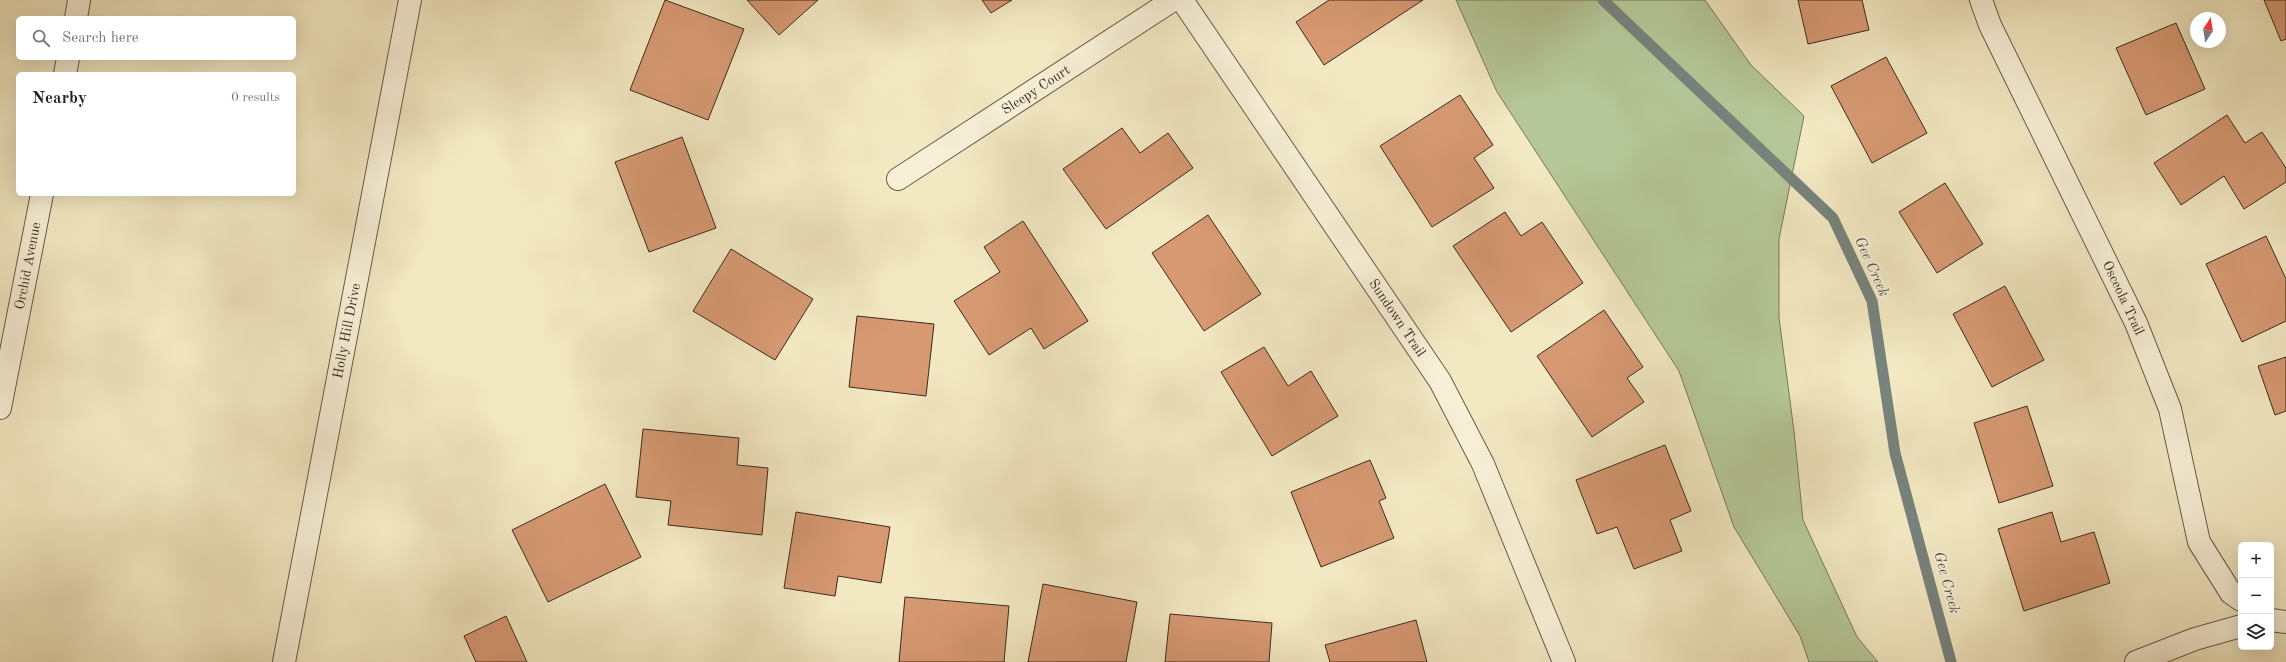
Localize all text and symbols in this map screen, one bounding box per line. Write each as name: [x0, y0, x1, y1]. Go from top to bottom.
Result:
north arrow: [2190, 12, 2226, 48]
search box: [16, 16, 296, 60]
icon: search: [30, 27, 52, 49]
text: Search here: [62, 31, 139, 46]
street label: Sleepy Court: [999, 63, 1073, 117]
text: Nearby: [32, 90, 87, 107]
text: 0 results: [231, 91, 280, 104]
street label: Orchid Avenue: [13, 221, 43, 311]
water label: Gee Creek: [1851, 235, 1891, 299]
street label: Osceola Trail: [2100, 259, 2146, 337]
street label: Sundown Trail: [1366, 277, 1428, 360]
street label: Holly Hill Drive: [331, 282, 363, 380]
map controls: [2238, 542, 2274, 650]
button: +: [2238, 542, 2274, 578]
water label: Gee Creek: [1931, 550, 1961, 616]
button: −: [2238, 578, 2274, 614]
button: layers: [2238, 614, 2274, 650]

